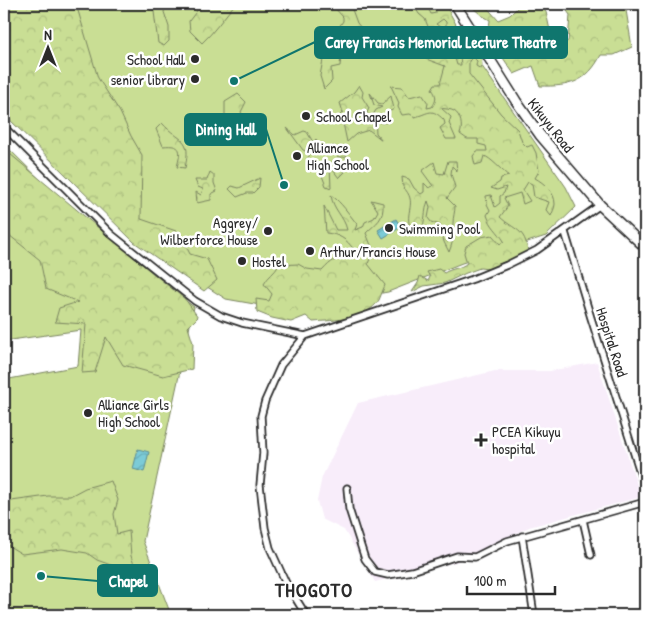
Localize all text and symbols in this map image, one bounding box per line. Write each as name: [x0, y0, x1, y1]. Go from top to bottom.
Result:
north arrow: [22, 22, 72, 72]
text: N: [44, 25, 52, 44]
callout: Carey Francis Memorial Lecture Theatre: [315, 27, 567, 58]
text: Carey Francis Memorial Lecture Theatre: [325, 31, 558, 54]
place label: School Hall: [127, 49, 186, 70]
marker: School Hall: [189, 53, 201, 65]
place label: senior library: [111, 69, 185, 90]
marker: senior library: [189, 73, 201, 85]
street label: Kikuyu Road: [523, 93, 579, 157]
place label: School Chapel: [316, 106, 391, 127]
marker: School Chapel: [300, 110, 312, 122]
callout: Dining Hall: [185, 114, 266, 145]
text: Dining Hall: [196, 118, 257, 141]
place label: Alliance High School: [307, 137, 369, 175]
marker: Alliance High School: [291, 150, 303, 162]
place label: Aggrey/ Wilberforce House: [160, 212, 258, 250]
place label: Swimming Pool: [399, 218, 480, 239]
marker: Swimming Pool: [383, 222, 395, 234]
marker: Aggrey/ Wilberforce House: [262, 225, 274, 237]
place label: Arthur/Francis House: [320, 241, 436, 262]
marker: Arthur/Francis House: [304, 245, 316, 257]
place label: Hostel: [252, 251, 286, 272]
marker: Hostel: [236, 255, 248, 267]
street label: Hospital Road: [591, 305, 633, 379]
place label: Alliance Girls High School: [98, 394, 169, 432]
marker: Alliance Girls High School: [82, 407, 94, 419]
place label: PCEA Kikuyu hospital: [492, 421, 561, 459]
marker: PCEA Kikuyu hospital: [474, 433, 488, 447]
scale bar: [467, 564, 554, 596]
callout: Chapel: [98, 565, 157, 596]
text: Chapel: [108, 570, 148, 593]
text: 100 m: [474, 570, 507, 591]
district label: THOGOTO: [274, 576, 353, 603]

